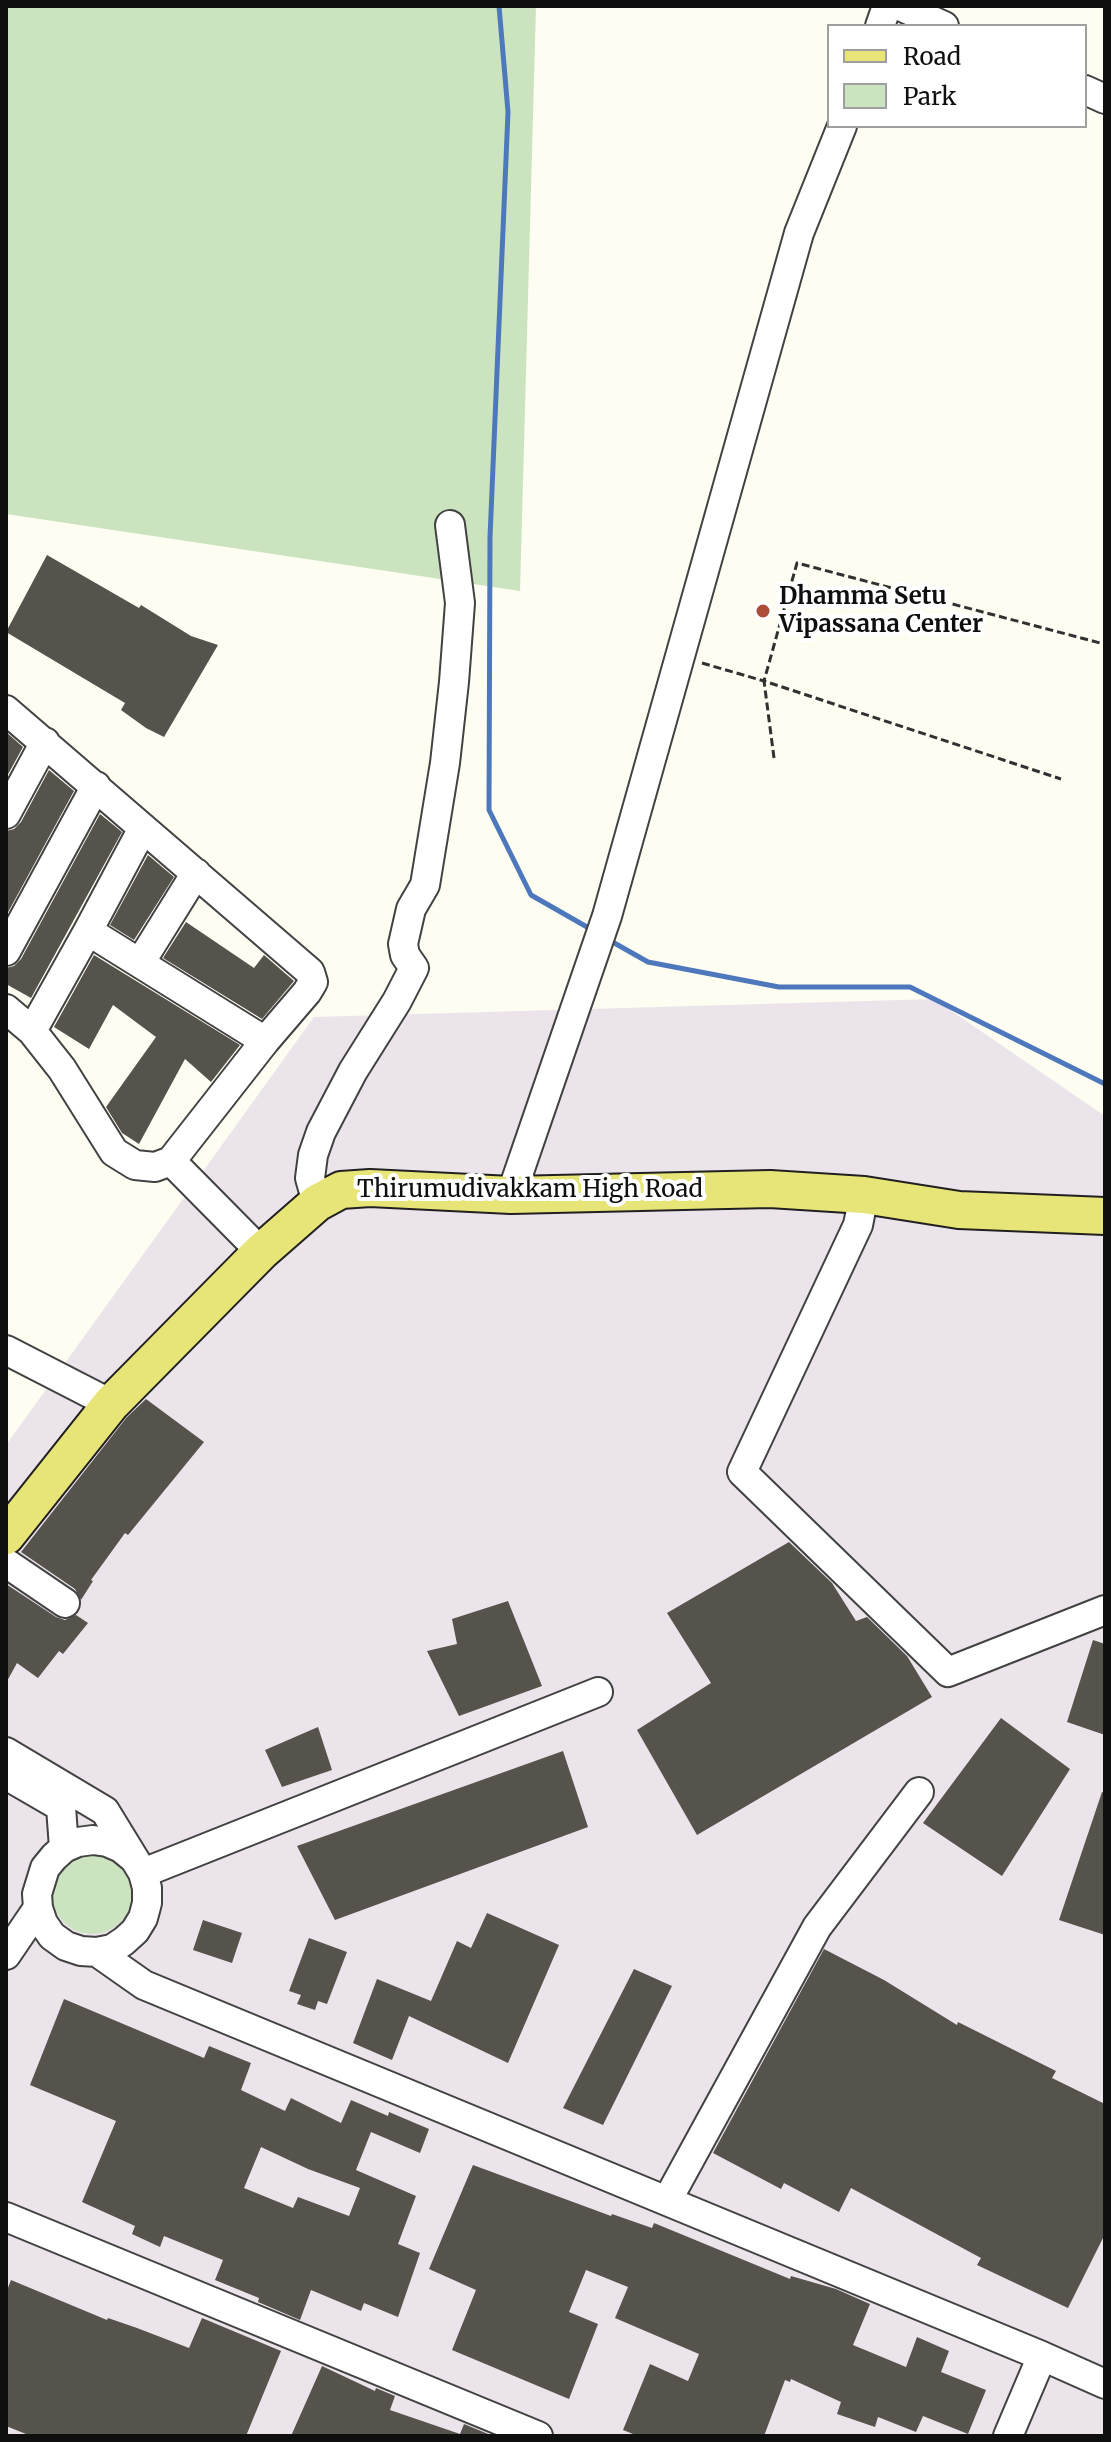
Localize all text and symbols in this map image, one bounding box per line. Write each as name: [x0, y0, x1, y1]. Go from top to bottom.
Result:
legend: [827, 24, 1087, 128]
text: Road: [903, 41, 961, 72]
text: Park: [903, 81, 956, 112]
place label: Dhamma Setu Vipassana Center: [779, 583, 983, 639]
marker: Dhamma Setu Vipassana Center: [754, 602, 772, 620]
street label: Thirumudivakkam High Road: [357, 1176, 703, 1204]

